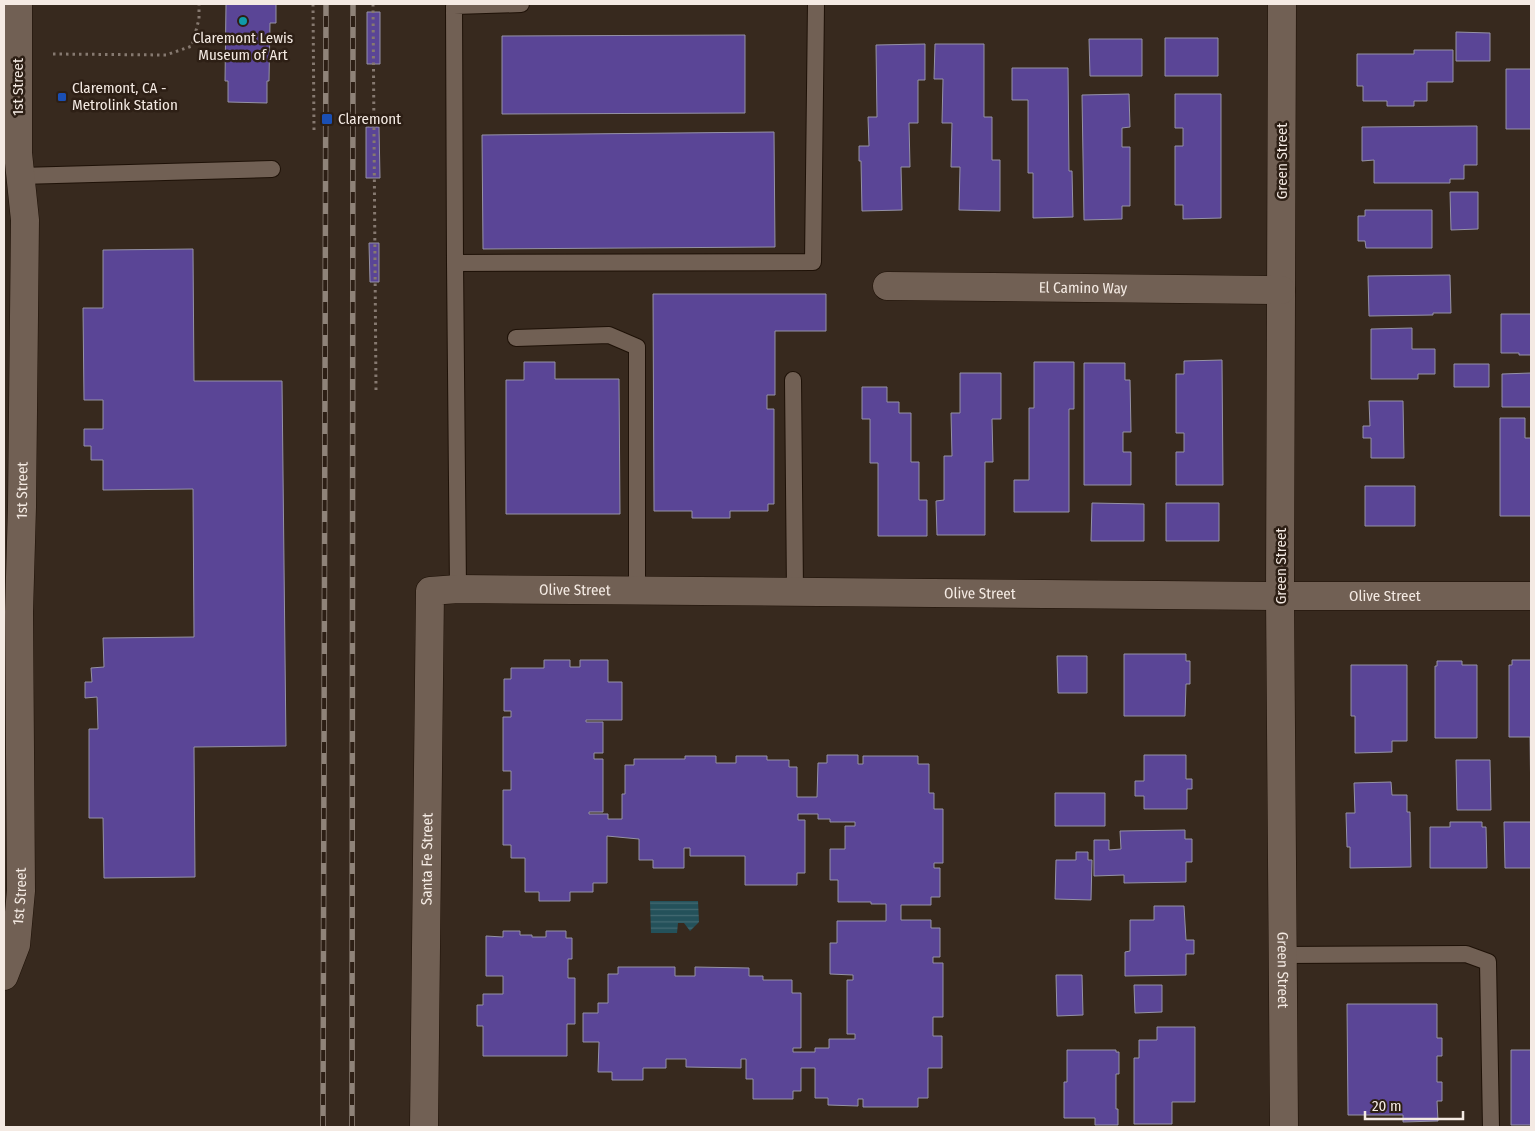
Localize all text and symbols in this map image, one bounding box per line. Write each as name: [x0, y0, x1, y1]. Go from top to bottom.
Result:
marker: Claremont Lewis Museum of Art: [237, 15, 249, 27]
place label: Claremont Lewis Museum of Art: [193, 29, 293, 64]
street label: 1st Street: [9, 58, 27, 116]
place label: Claremont, CA - Metrolink Station: [72, 79, 178, 114]
marker: Claremont, CA - Metrolink Station: [56, 91, 68, 103]
place label: Claremont: [338, 110, 401, 128]
marker: Claremont: [320, 112, 334, 126]
street label: Green Street: [1273, 123, 1291, 199]
street label: El Camino Way: [1039, 279, 1128, 297]
street label: 1st Street: [13, 462, 31, 520]
street label: Green Street: [1272, 528, 1290, 604]
street label: Olive Street: [539, 581, 611, 599]
street label: Olive Street: [944, 584, 1016, 603]
street label: Olive Street: [1349, 587, 1421, 605]
street label: Santa Fe Street: [417, 813, 437, 905]
street label: 1st Street: [9, 867, 30, 926]
street label: Green Street: [1274, 932, 1292, 1008]
scale bar: [1365, 1088, 1462, 1120]
text: 20 m: [1372, 1097, 1402, 1115]

